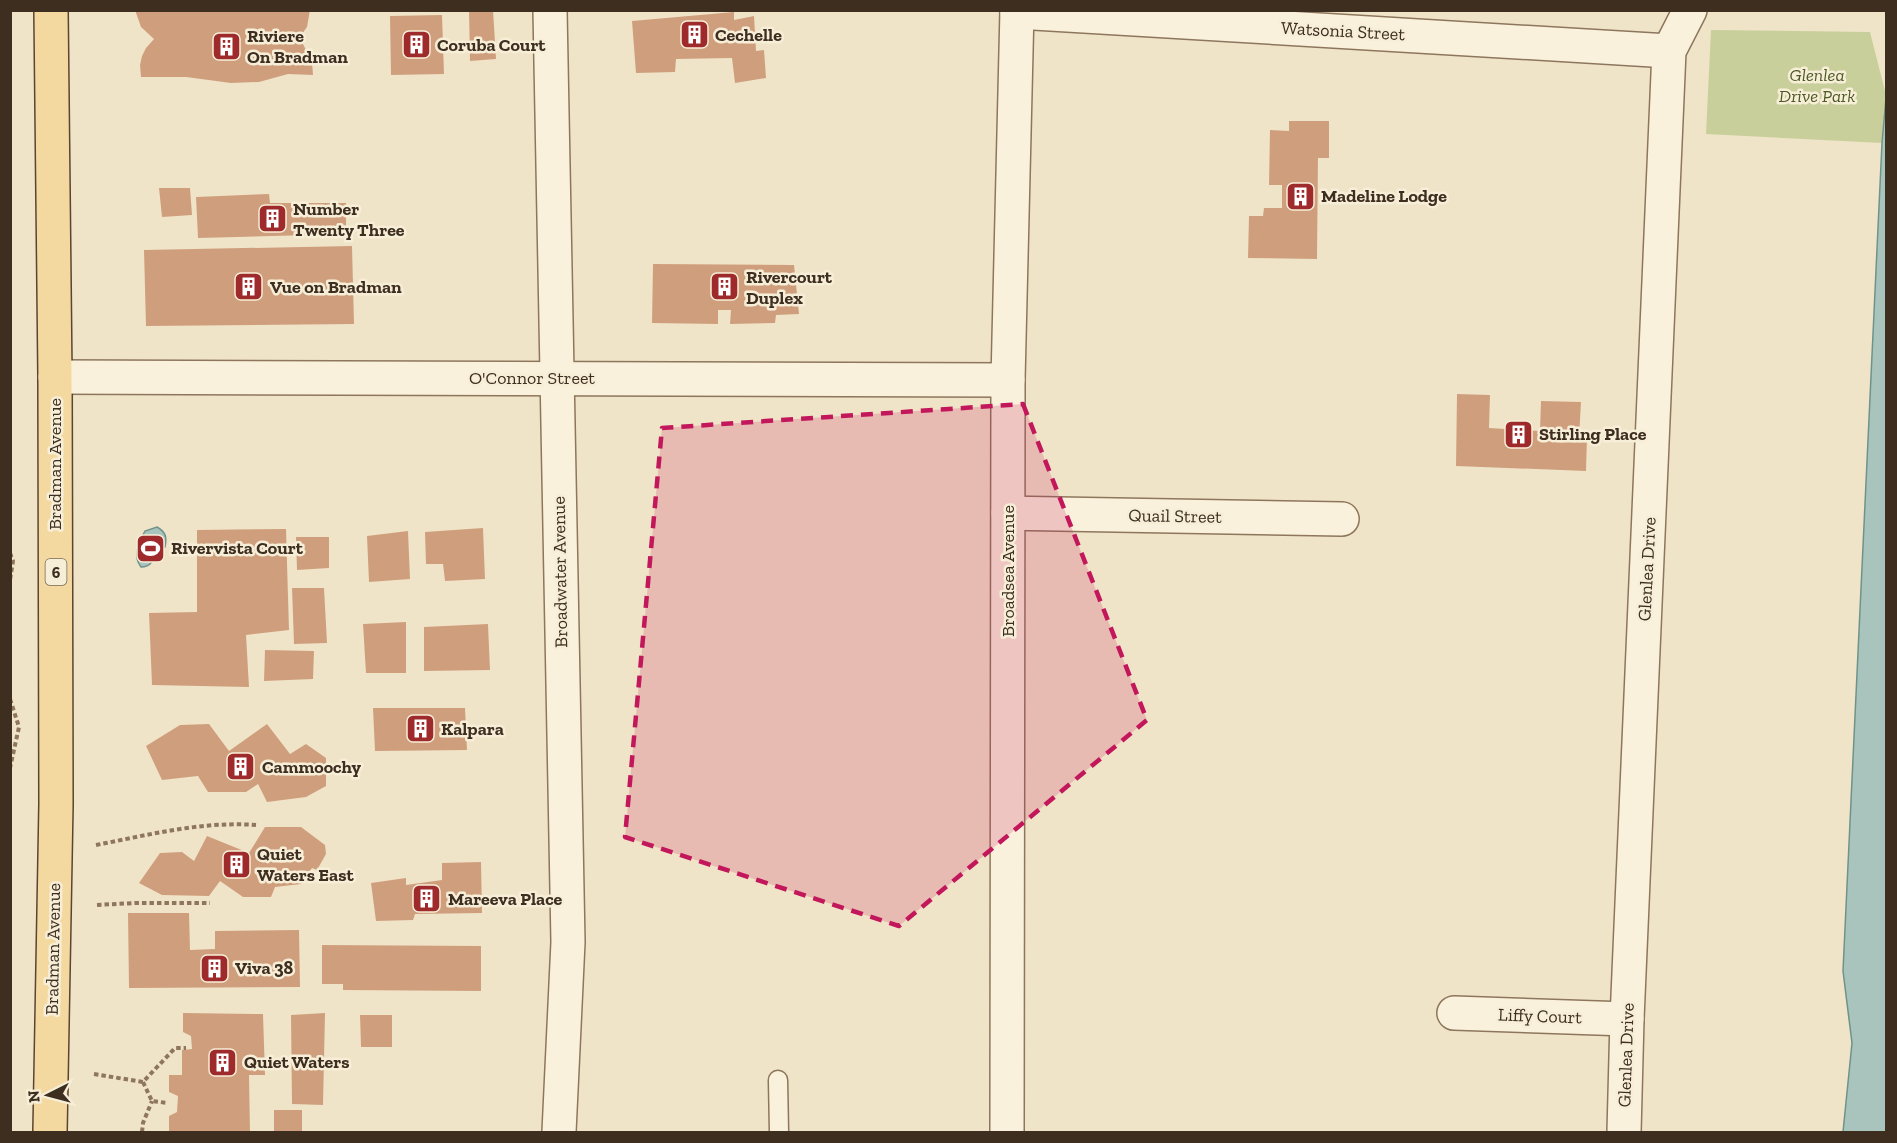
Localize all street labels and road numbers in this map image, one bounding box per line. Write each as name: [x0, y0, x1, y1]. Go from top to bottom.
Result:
street label: Watsonia Street: [1280, 17, 1406, 45]
street label: O'Connor Street: [469, 367, 595, 389]
street label: Bradman Avenue: [44, 398, 66, 530]
street label: Broadwater Avenue: [548, 496, 572, 648]
street label: Quail Street: [1128, 504, 1222, 528]
street label: Broadsea Avenue: [997, 505, 1019, 637]
street label: Glenlea Drive: [1633, 516, 1661, 622]
road number: 6: [46, 559, 66, 585]
street label: Bradman Avenue: [41, 883, 65, 1015]
street label: Glenlea Drive: [1613, 1002, 1639, 1108]
street label: Liffy Court: [1498, 1004, 1583, 1028]

